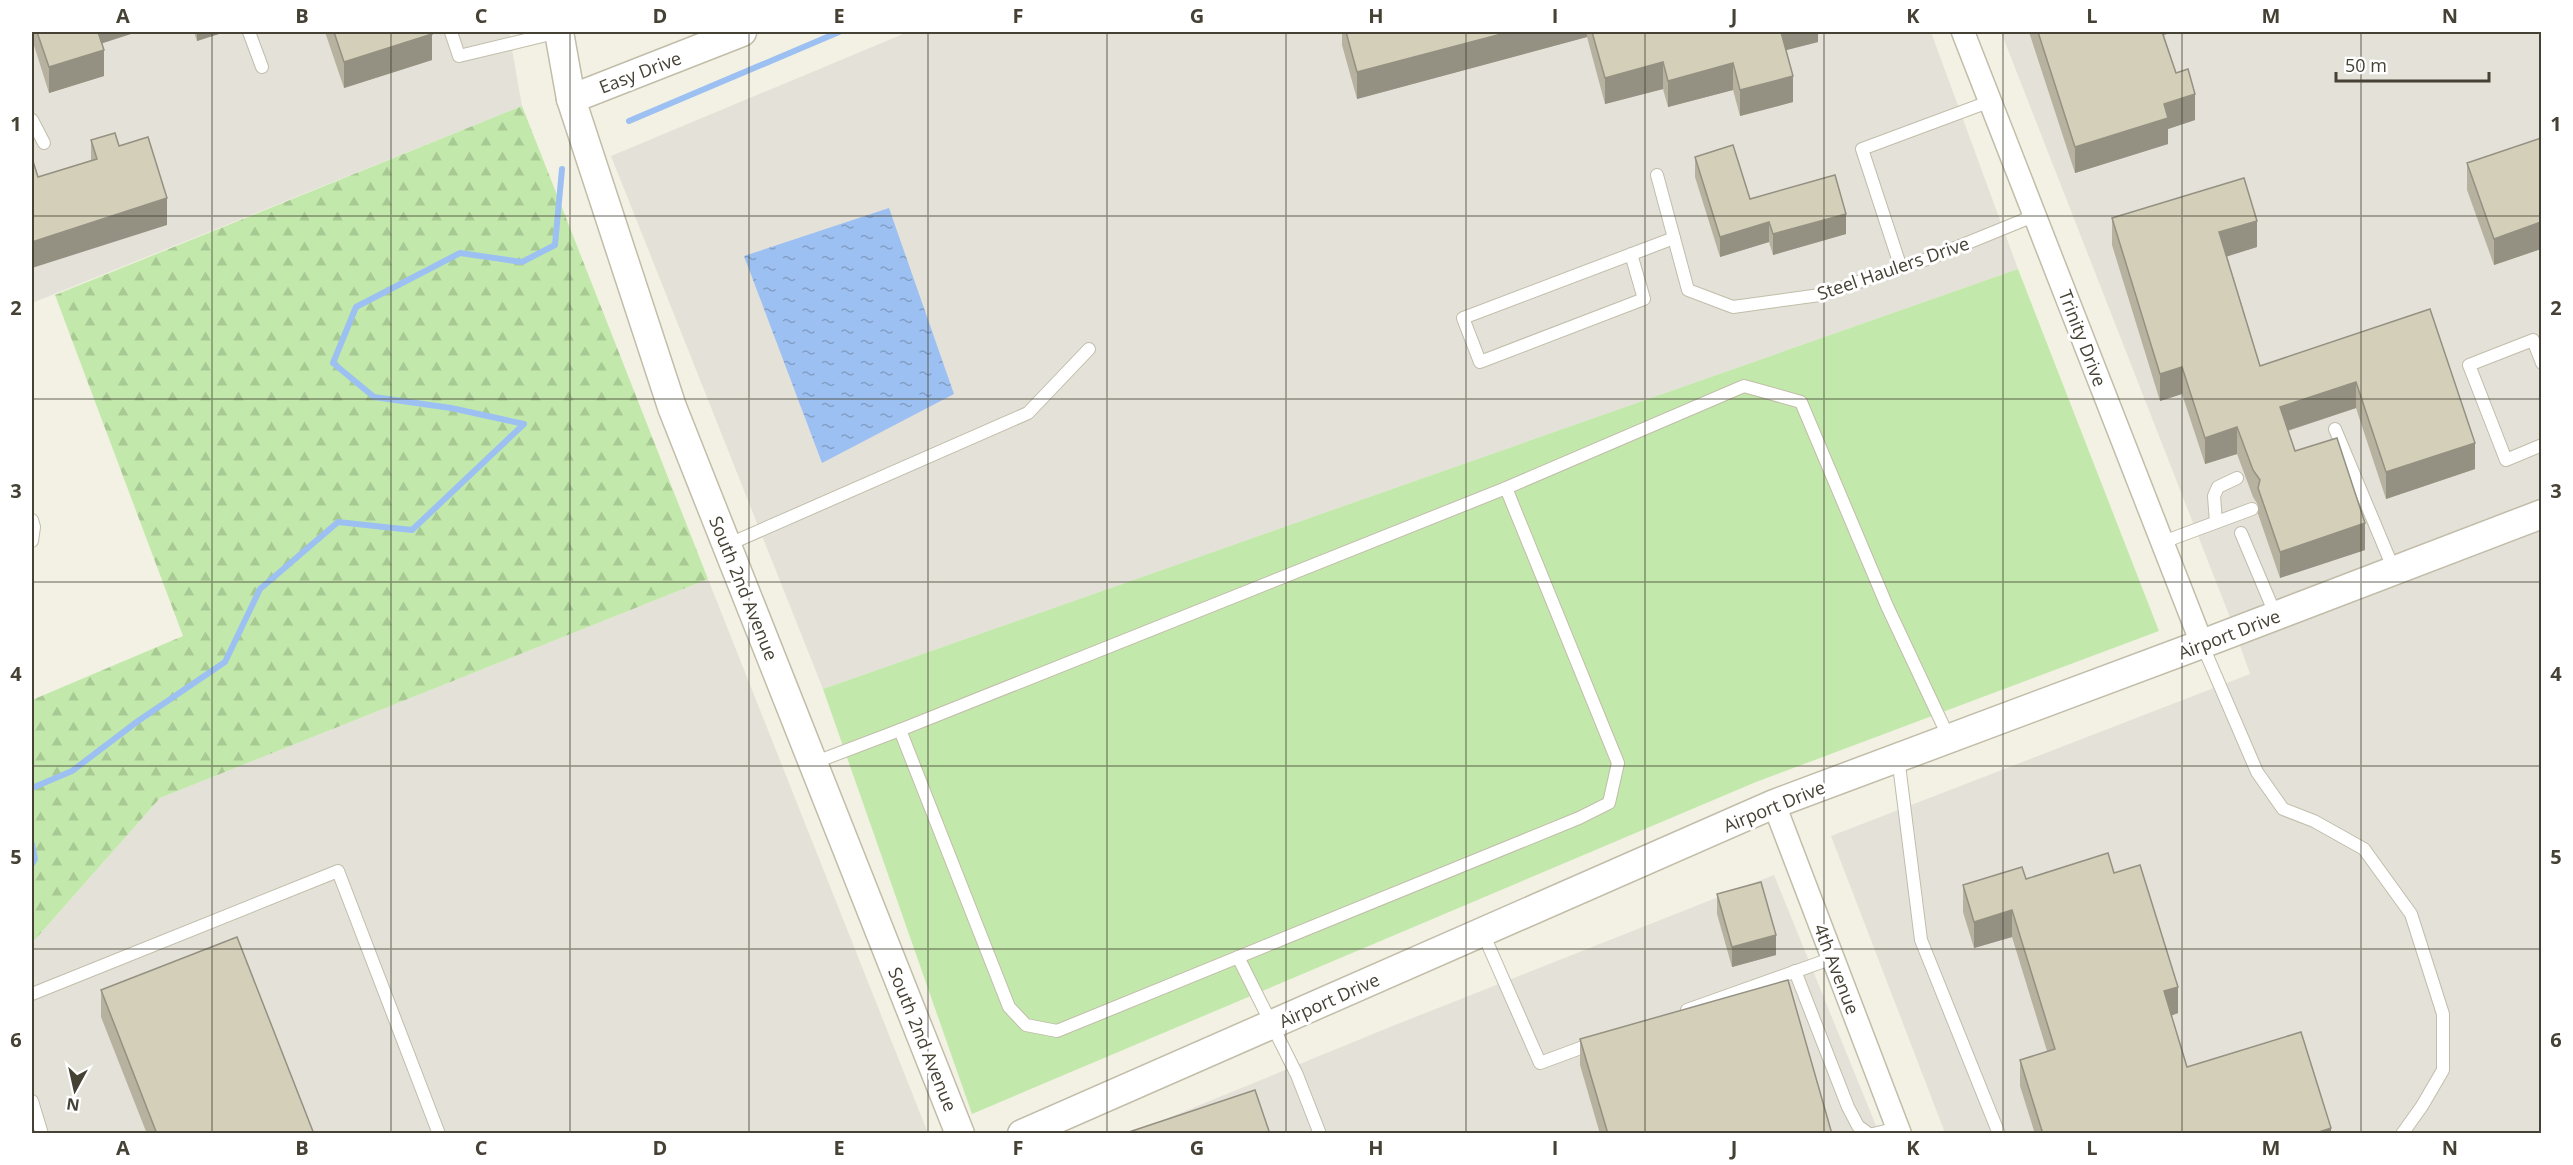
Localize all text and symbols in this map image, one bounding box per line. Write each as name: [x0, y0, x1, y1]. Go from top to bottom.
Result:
text: A: [116, 2, 130, 29]
text: B: [295, 2, 309, 29]
text: C: [475, 2, 488, 29]
text: D: [653, 2, 667, 29]
text: E: [833, 2, 845, 29]
text: F: [1013, 2, 1023, 29]
text: G: [1190, 2, 1204, 29]
text: H: [1368, 2, 1384, 29]
text: I: [1552, 2, 1558, 29]
text: J: [1729, 2, 1737, 29]
text: K: [1906, 2, 1920, 29]
text: L: [2086, 2, 2098, 29]
text: M: [2262, 2, 2280, 29]
text: N: [2442, 2, 2458, 29]
street label: Easy Drive: [595, 45, 685, 99]
scale bar: [2336, 45, 2489, 83]
text: 50 m: [2345, 53, 2387, 77]
text: 1: [10, 110, 22, 137]
text: 1: [2550, 110, 2562, 137]
street label: Steel Haulers Drive: [1814, 231, 1972, 305]
street label: Trinity Drive: [2054, 286, 2112, 390]
text: 2: [10, 294, 22, 321]
text: 2: [2550, 294, 2562, 321]
text: 3: [10, 477, 22, 504]
text: 3: [2550, 477, 2562, 504]
street label: South 2nd Avenue: [704, 512, 784, 664]
street label: Airport Drive: [2174, 604, 2284, 664]
text: 4: [10, 660, 22, 687]
text: 4: [2550, 660, 2562, 687]
street label: Airport Drive: [1720, 775, 1828, 837]
text: 5: [10, 843, 22, 870]
text: 5: [2550, 843, 2562, 870]
street label: 4th Avenue: [1809, 920, 1865, 1018]
street label: South 2nd Avenue: [883, 963, 963, 1115]
street label: Airport Drive: [1275, 967, 1383, 1033]
text: 6: [10, 1026, 22, 1053]
text: 6: [2550, 1026, 2562, 1053]
north arrow: [45, 1060, 105, 1120]
text: N: [65, 1093, 81, 1117]
text: A: [116, 1134, 130, 1161]
text: B: [295, 1134, 309, 1161]
text: C: [475, 1134, 488, 1161]
text: D: [653, 1134, 667, 1161]
text: E: [833, 1134, 845, 1161]
text: F: [1013, 1134, 1023, 1161]
text: G: [1190, 1134, 1204, 1161]
text: H: [1368, 1134, 1384, 1161]
text: I: [1552, 1134, 1558, 1161]
text: J: [1729, 1134, 1737, 1161]
text: K: [1906, 1134, 1920, 1161]
text: L: [2086, 1134, 2098, 1161]
text: M: [2262, 1134, 2280, 1161]
text: N: [2442, 1134, 2458, 1161]

